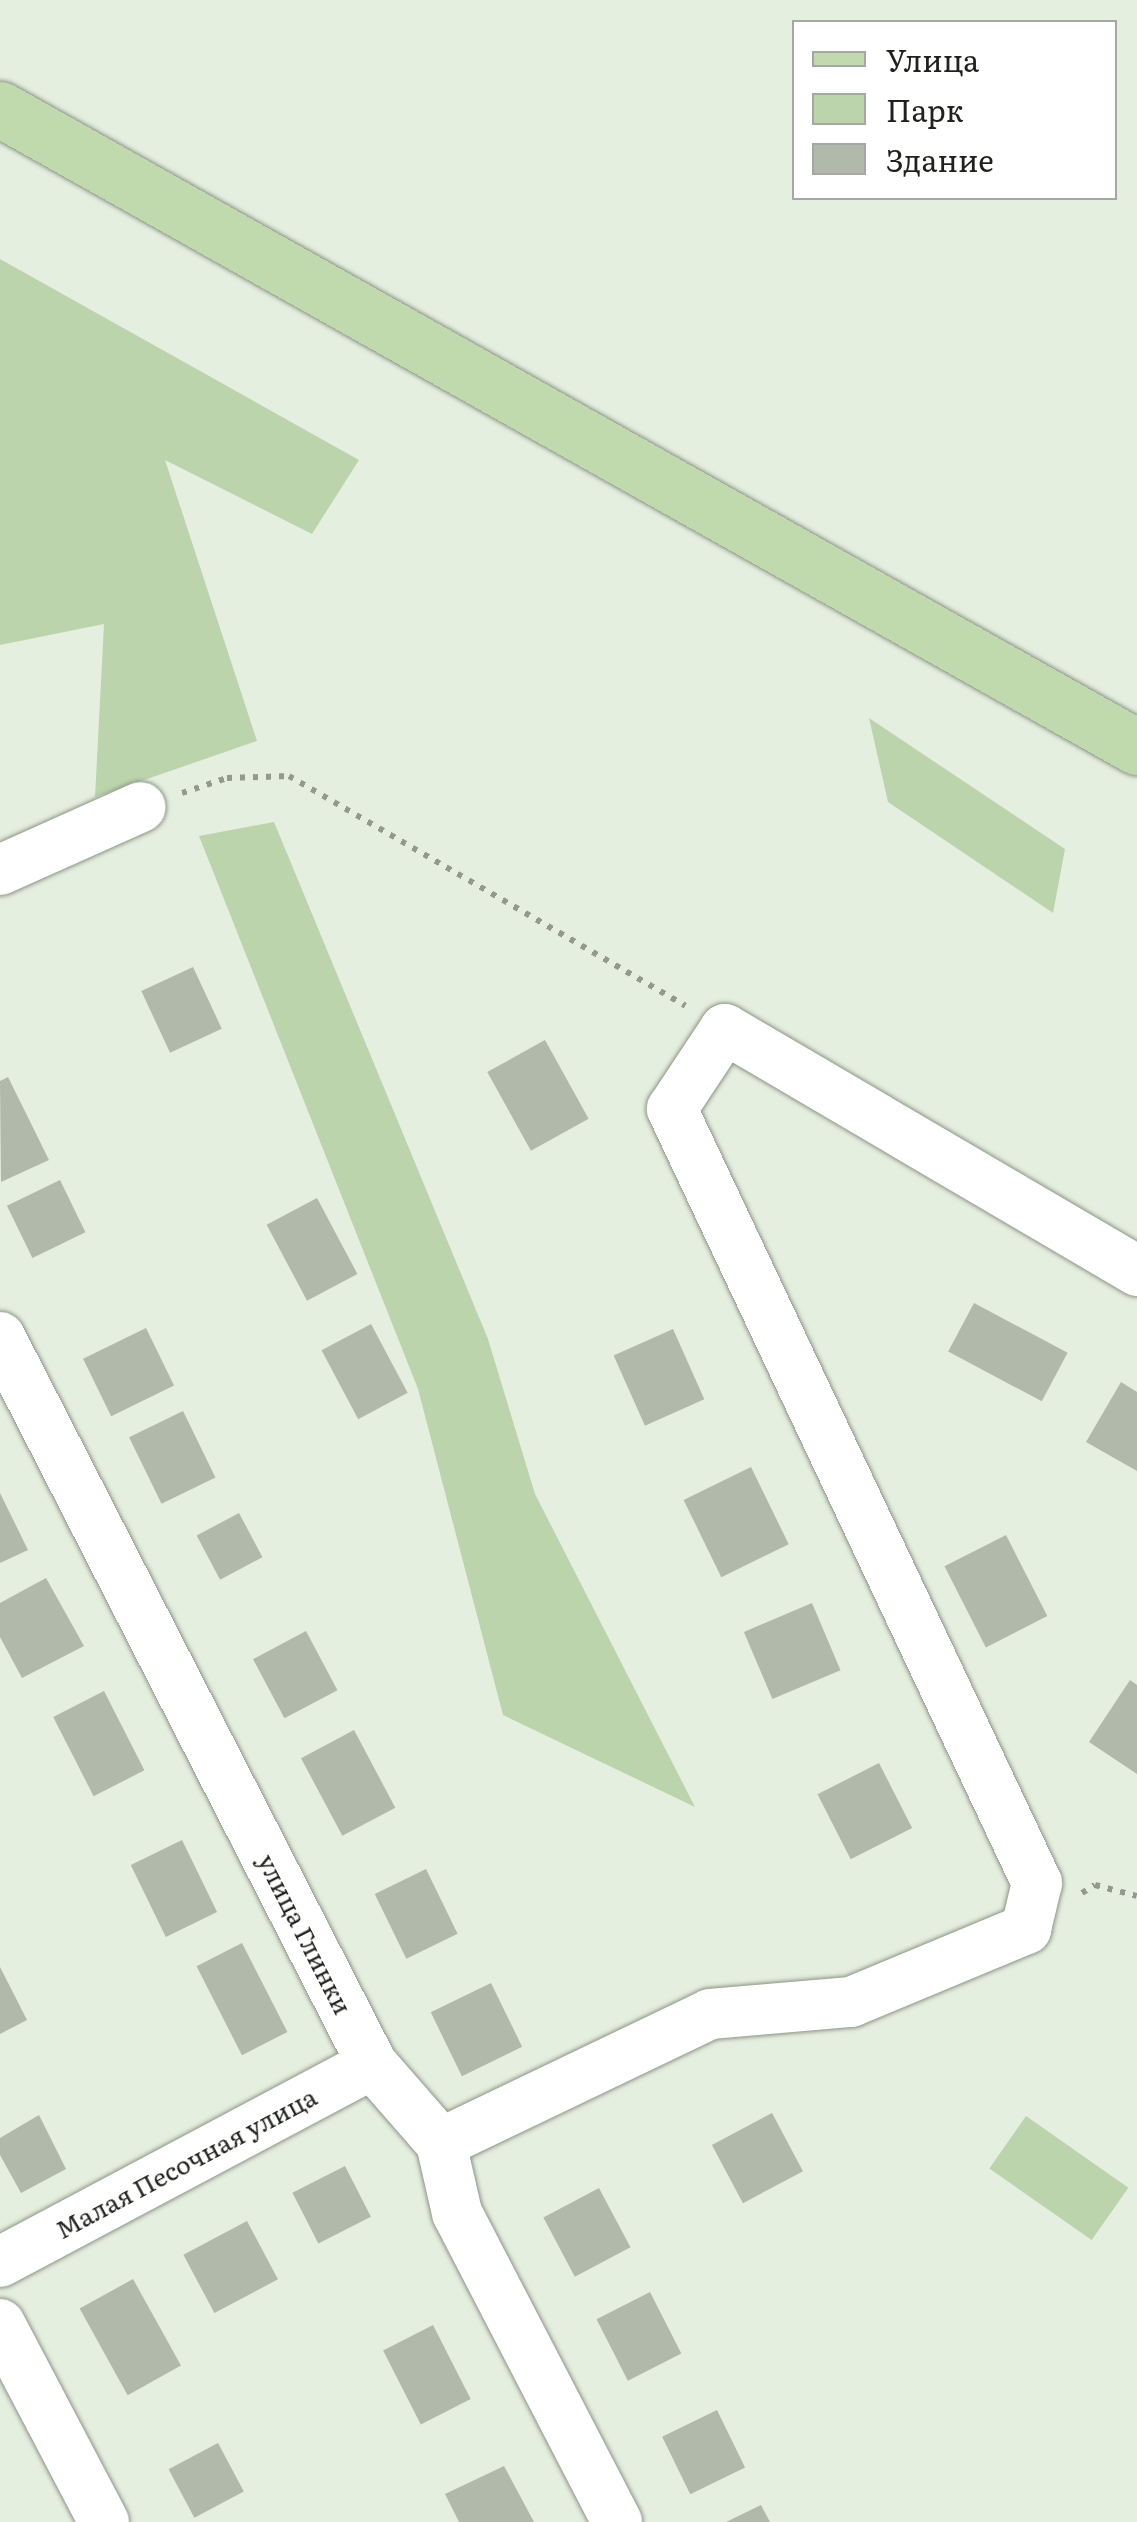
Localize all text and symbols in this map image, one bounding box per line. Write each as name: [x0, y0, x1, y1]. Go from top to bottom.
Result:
legend: [792, 20, 1117, 200]
text: Улица: [886, 37, 979, 81]
text: Парк: [886, 87, 964, 131]
text: Здание: [886, 137, 994, 181]
street label: улица Глинки: [252, 1849, 358, 2019]
street label: Малая Песочная улица: [50, 2081, 322, 2245]

